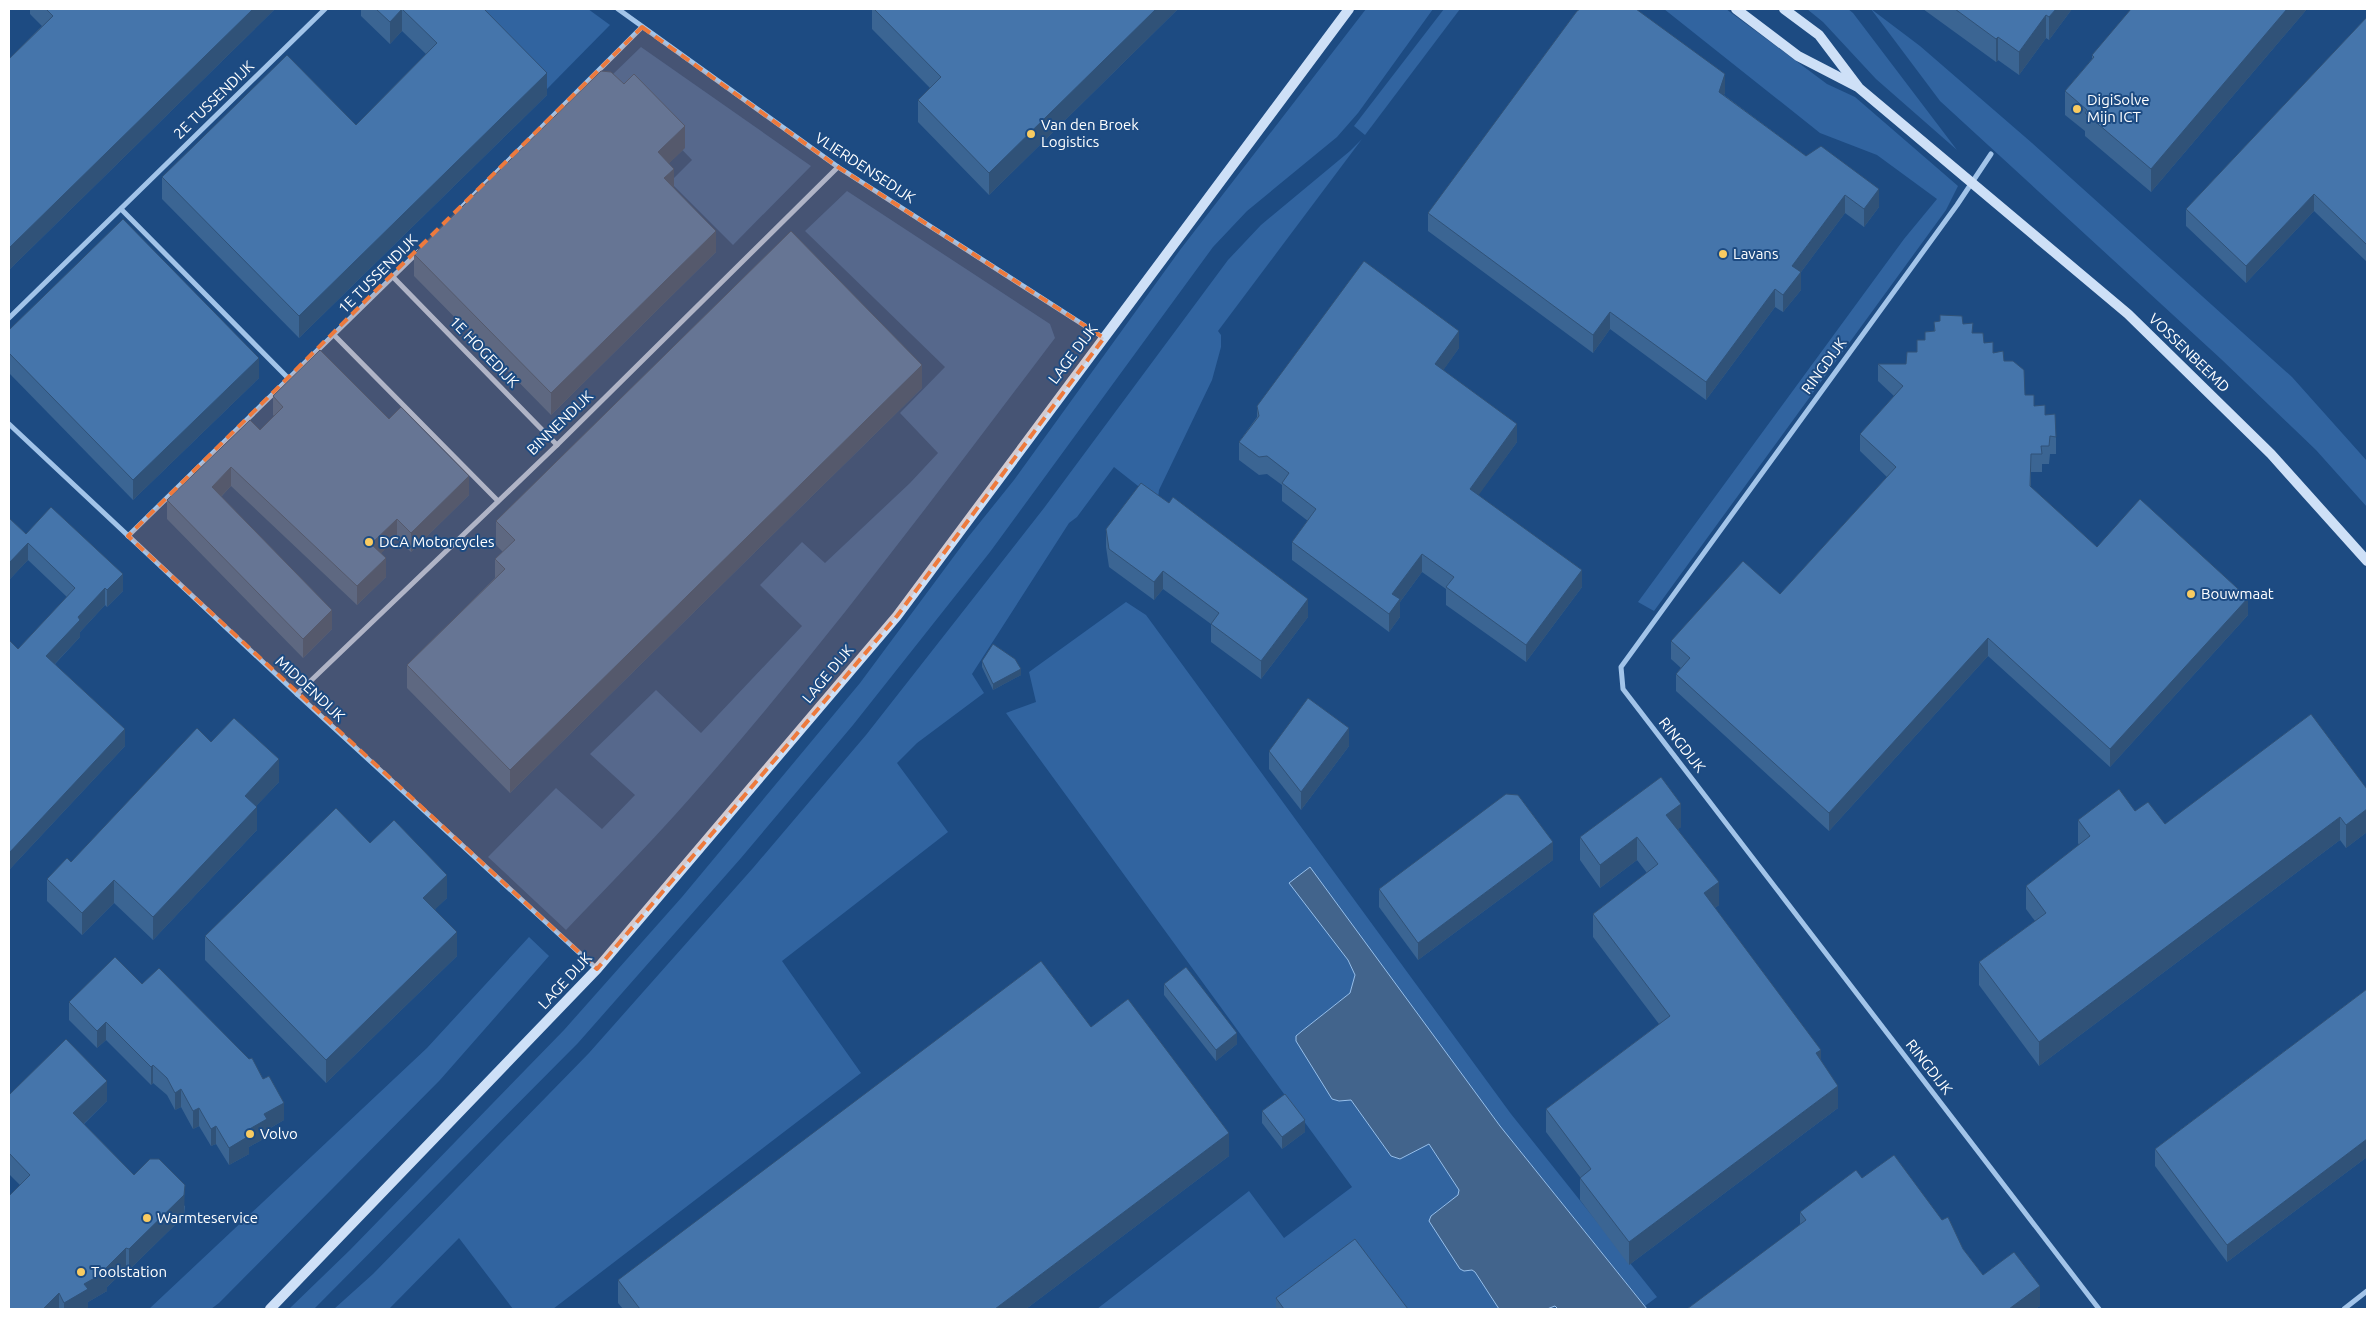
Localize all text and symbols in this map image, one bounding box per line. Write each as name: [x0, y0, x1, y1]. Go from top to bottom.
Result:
street label: 2E TUSSENDIJK: [170, 57, 257, 142]
place label: DigiSolve Mijn ICT: [2087, 91, 2150, 125]
marker: DigiSolve Mijn ICT: [2071, 103, 2083, 115]
place label: Van den Broek Logistics: [1041, 116, 1139, 150]
marker: Van den Broek Logistics: [1025, 128, 1037, 140]
street label: VLIERDENSEDIJK: [812, 129, 918, 206]
street label: 1E TUSSENDIJK: [335, 231, 421, 317]
place label: Lavans: [1733, 245, 1778, 262]
marker: Lavans: [1717, 248, 1729, 260]
street label: VOSSENBEEMD: [2145, 310, 2233, 396]
street label: 1E HOGEDIJK: [446, 313, 522, 391]
street label: LAGE DIJK: [1045, 320, 1101, 387]
street label: RINGDIJK: [1798, 334, 1850, 397]
street label: BINNENDIJK: [523, 387, 596, 458]
place label: DCA Motorcycles: [379, 533, 494, 550]
marker: DCA Motorcycles: [363, 536, 375, 548]
place label: Bouwmaat: [2201, 585, 2274, 602]
marker: Bouwmaat: [2185, 588, 2197, 600]
street label: LAGE DIJK: [798, 641, 857, 706]
street label: MIDDENDIJK: [272, 652, 348, 725]
street label: RINGDIJK: [1656, 714, 1709, 775]
street label: LAGE DIJK: [534, 949, 595, 1012]
street label: RINGDIJK: [1903, 1036, 1956, 1097]
place label: Volvo: [260, 1125, 298, 1142]
marker: Volvo: [244, 1128, 256, 1140]
place label: Warmteservice: [157, 1209, 258, 1226]
marker: Warmteservice: [141, 1212, 153, 1224]
place label: Toolstation: [91, 1263, 167, 1280]
marker: Toolstation: [75, 1266, 87, 1278]

